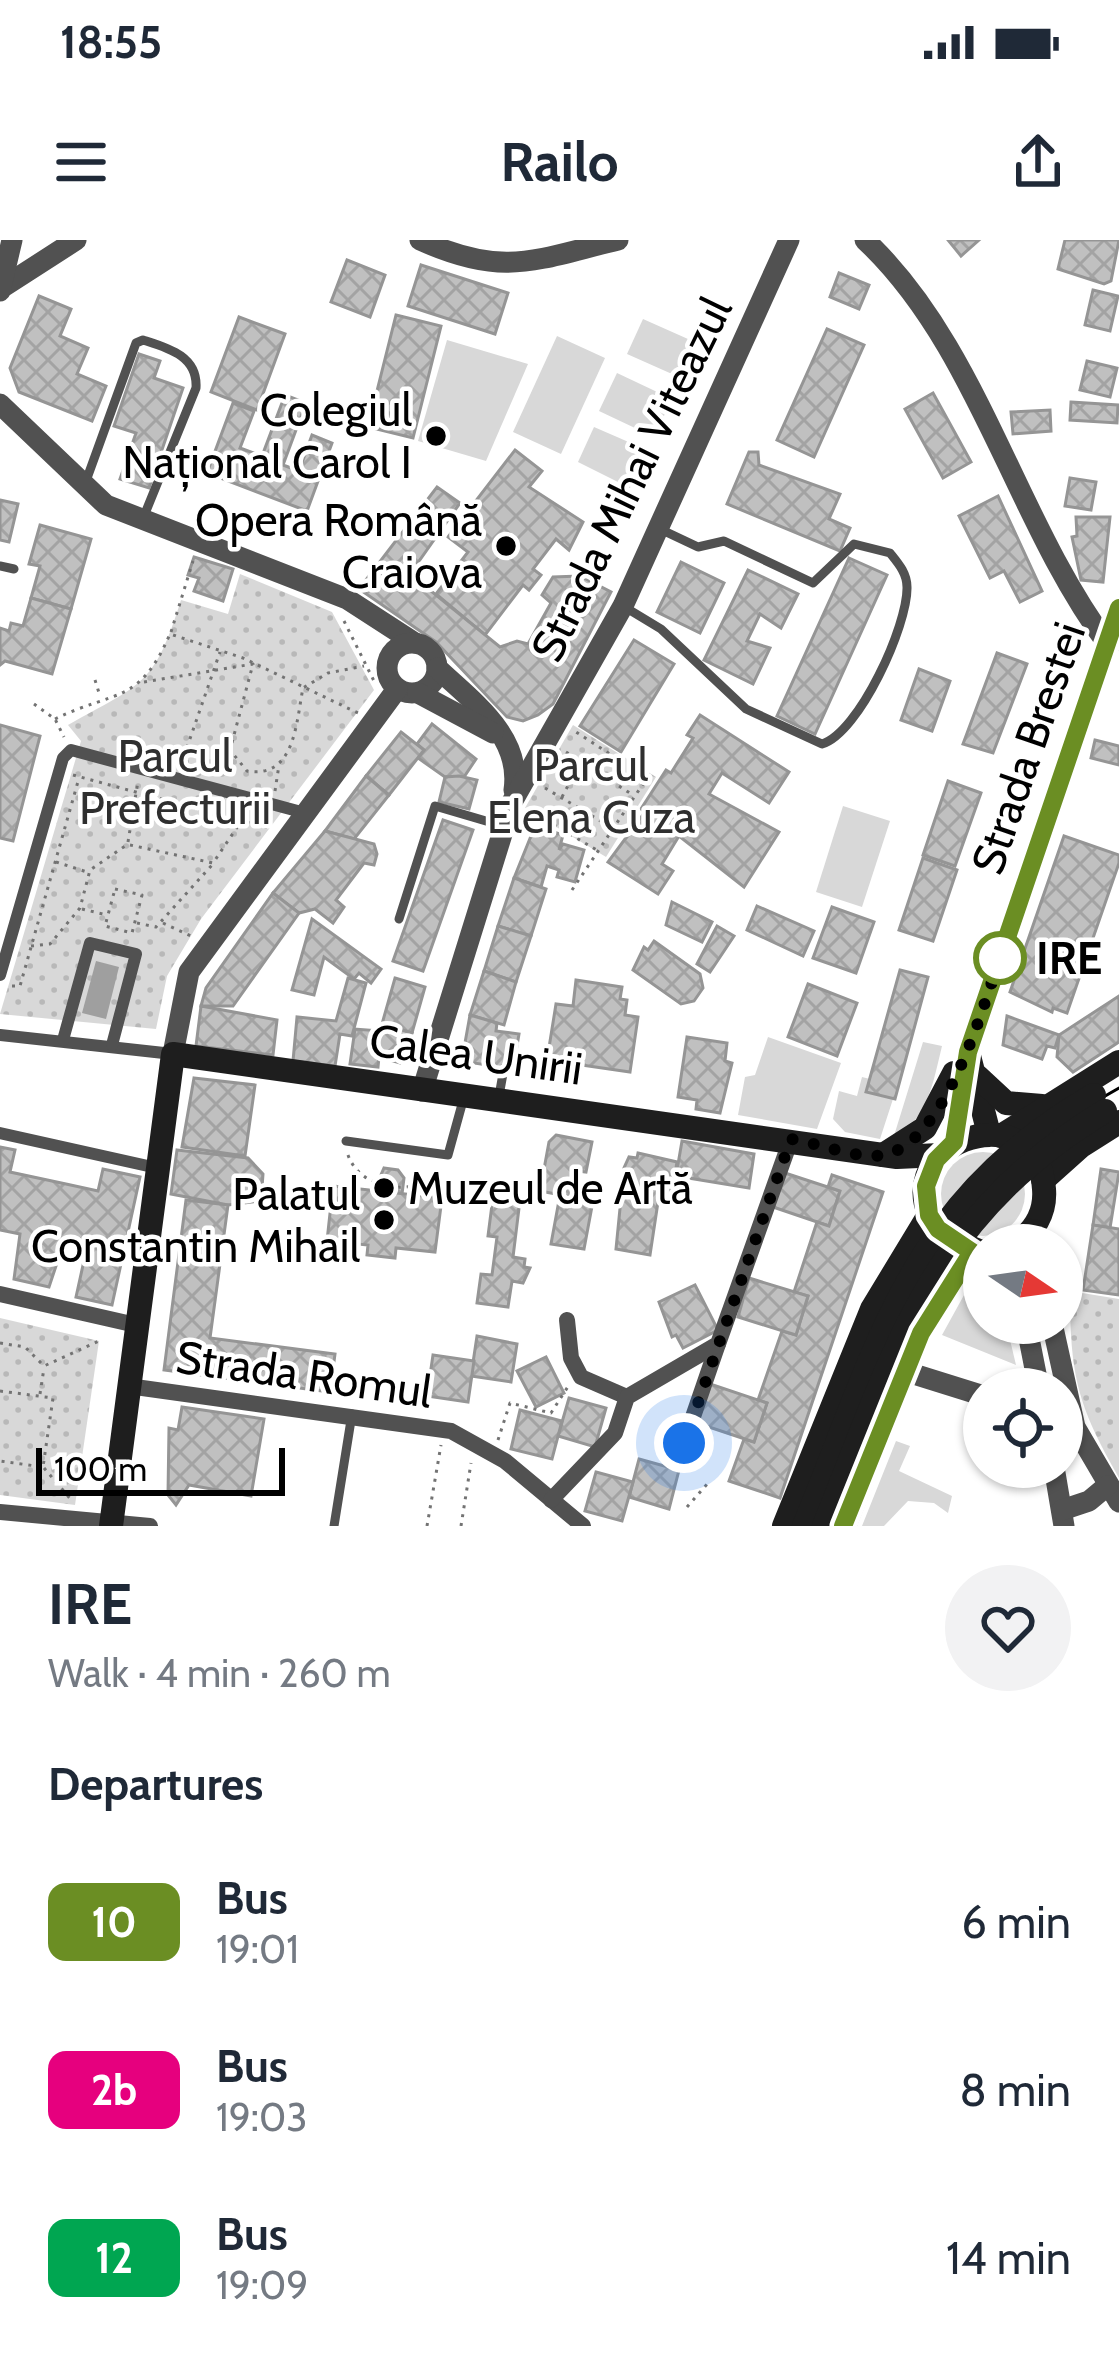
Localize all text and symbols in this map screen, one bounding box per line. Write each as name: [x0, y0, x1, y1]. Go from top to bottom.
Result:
text: 18:55: [60, 15, 162, 69]
icon: menu: [48, 129, 114, 195]
text: Railo: [500, 129, 619, 195]
icon: share: [1005, 129, 1071, 195]
street label: Strada Mihai Viteazul: [519, 288, 743, 670]
place label: Colegiul Național Carol I: [122, 383, 412, 492]
marker: Colegiul Național Carol I: [423, 423, 449, 449]
place label: Opera Română Craiova: [195, 493, 482, 599]
marker: Opera Română Craiova: [493, 533, 519, 559]
street label: Strada Brestei: [960, 615, 1096, 881]
park label: Parcul Prefecturii: [79, 729, 271, 835]
park label: Parcul Elena Cuza: [487, 738, 696, 844]
place label: IRE: [1036, 931, 1102, 985]
marker: IRE: [975, 933, 1025, 983]
street label: Calea Unirii: [366, 1012, 586, 1096]
place label: Muzeul de Artă: [408, 1161, 693, 1215]
place label: Palatul Constantin Mihail: [31, 1167, 360, 1273]
marker: Muzeul de Artă: [371, 1175, 397, 1201]
marker: Palatul Constantin Mihail: [371, 1207, 397, 1233]
north arrow: [963, 1224, 1083, 1344]
map controls: [963, 1224, 1083, 1488]
street label: Strada Romul: [173, 1329, 436, 1419]
button: locate: [963, 1368, 1083, 1488]
your location: [654, 1413, 714, 1473]
scale bar: [36, 1442, 285, 1495]
text: 100 m: [54, 1449, 147, 1489]
button: heart: [945, 1565, 1071, 1691]
text: IRE: [48, 1569, 132, 1638]
text: Walk · 4 min · 260 m: [48, 1649, 391, 1697]
text: Departures: [48, 1757, 263, 1811]
text: Bus: [216, 1871, 288, 1925]
text: 6 min: [961, 1895, 1071, 1949]
text: 10: [91, 1896, 137, 1948]
text: 19:01: [216, 1925, 299, 1973]
text: Bus: [216, 2039, 288, 2093]
text: 8 min: [959, 2063, 1071, 2117]
text: 2b: [91, 2064, 137, 2116]
text: 19:03: [216, 2093, 307, 2141]
text: Bus: [216, 2207, 288, 2261]
text: 14 min: [946, 2231, 1071, 2285]
text: 12: [95, 2232, 133, 2284]
text: 19:09: [216, 2261, 308, 2309]

